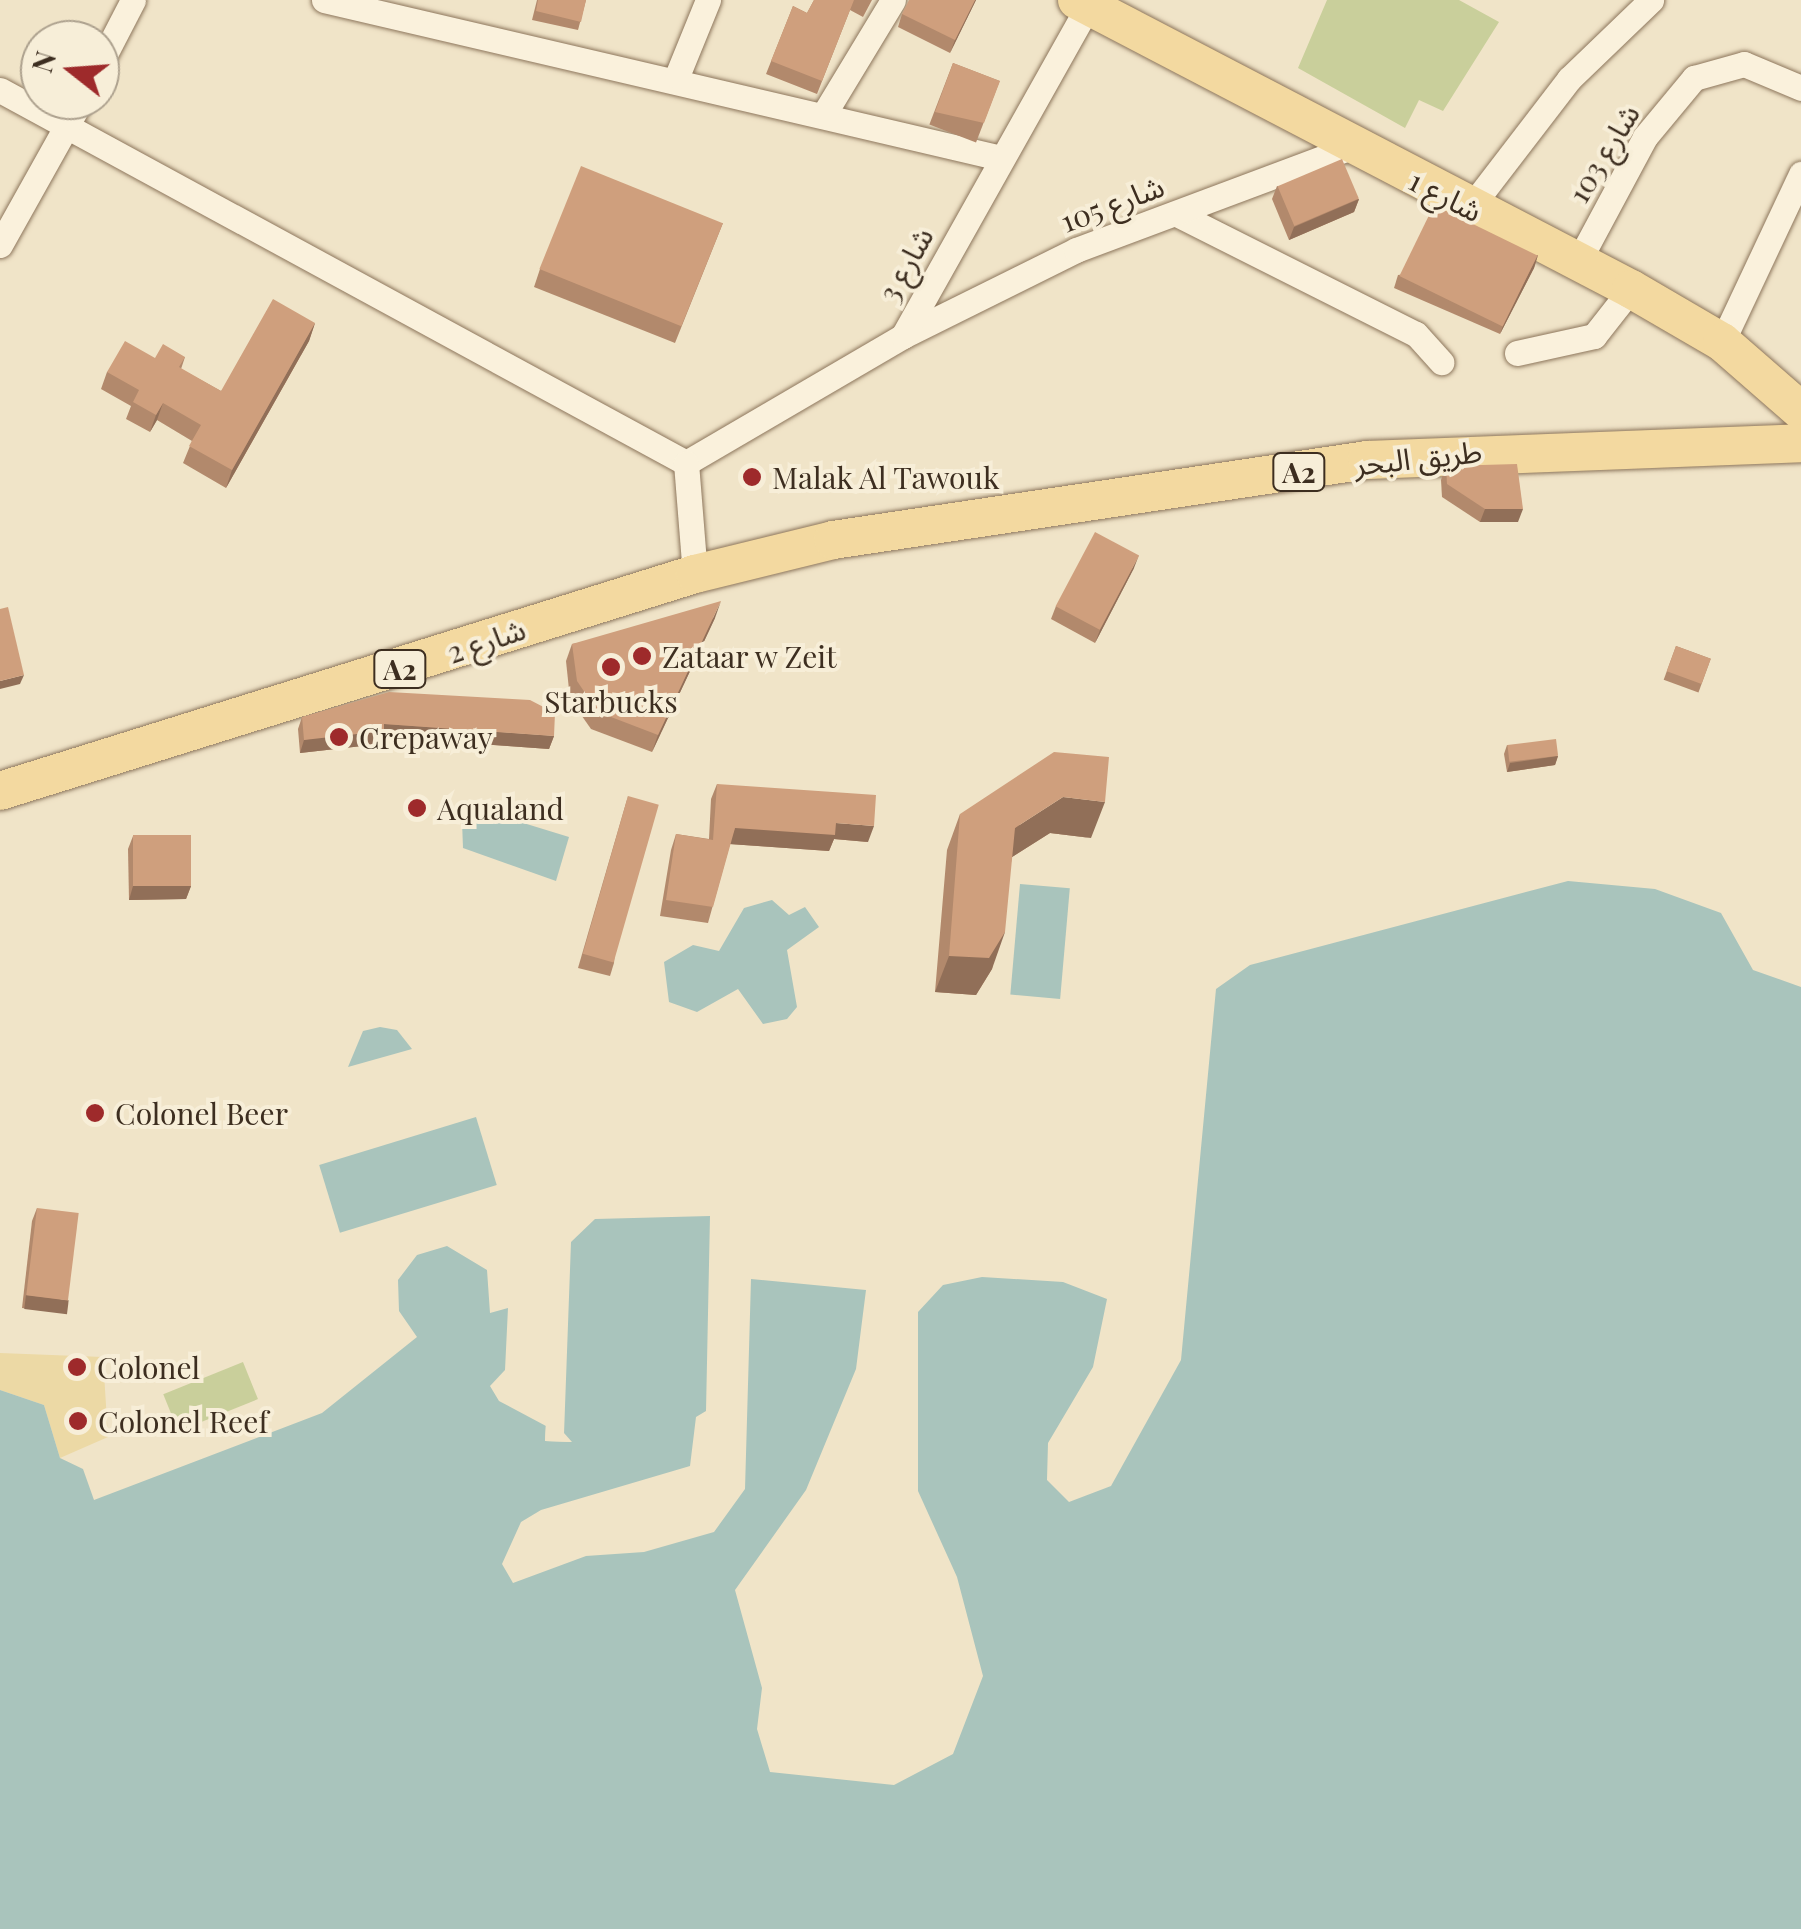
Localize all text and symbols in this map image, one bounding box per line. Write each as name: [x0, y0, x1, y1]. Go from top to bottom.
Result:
north arrow: [20, 20, 120, 120]
text: N: [22, 47, 63, 77]
street label: شارع 103: [1560, 97, 1646, 209]
street label: شارع 1: [1404, 161, 1488, 229]
street label: شارع 105: [1055, 167, 1169, 239]
street label: شارع 3: [870, 221, 940, 307]
street label: طريق البحر: [1352, 432, 1484, 482]
road number: A2: [1272, 449, 1326, 495]
place label: Malak Al Tawouk: [772, 459, 1002, 495]
marker: Malak Al Tawouk: [741, 466, 763, 488]
street label: شارع 2: [442, 610, 530, 670]
place label: Zataar w Zeit: [662, 638, 839, 674]
marker: Zataar w Zeit: [631, 645, 653, 667]
road number: A2: [372, 646, 428, 692]
marker: Starbucks: [600, 656, 622, 678]
place label: Starbucks: [544, 683, 678, 719]
place label: Crepaway: [359, 719, 493, 755]
marker: Crepaway: [328, 726, 350, 748]
place label: Aqualand: [437, 790, 564, 826]
marker: Aqualand: [406, 797, 428, 819]
place label: Colonel Beer: [115, 1095, 288, 1131]
marker: Colonel Beer: [84, 1102, 106, 1124]
place label: Colonel: [97, 1349, 200, 1385]
marker: Colonel: [66, 1356, 88, 1378]
place label: Colonel Reef: [98, 1403, 268, 1439]
marker: Colonel Reef: [67, 1410, 89, 1432]

